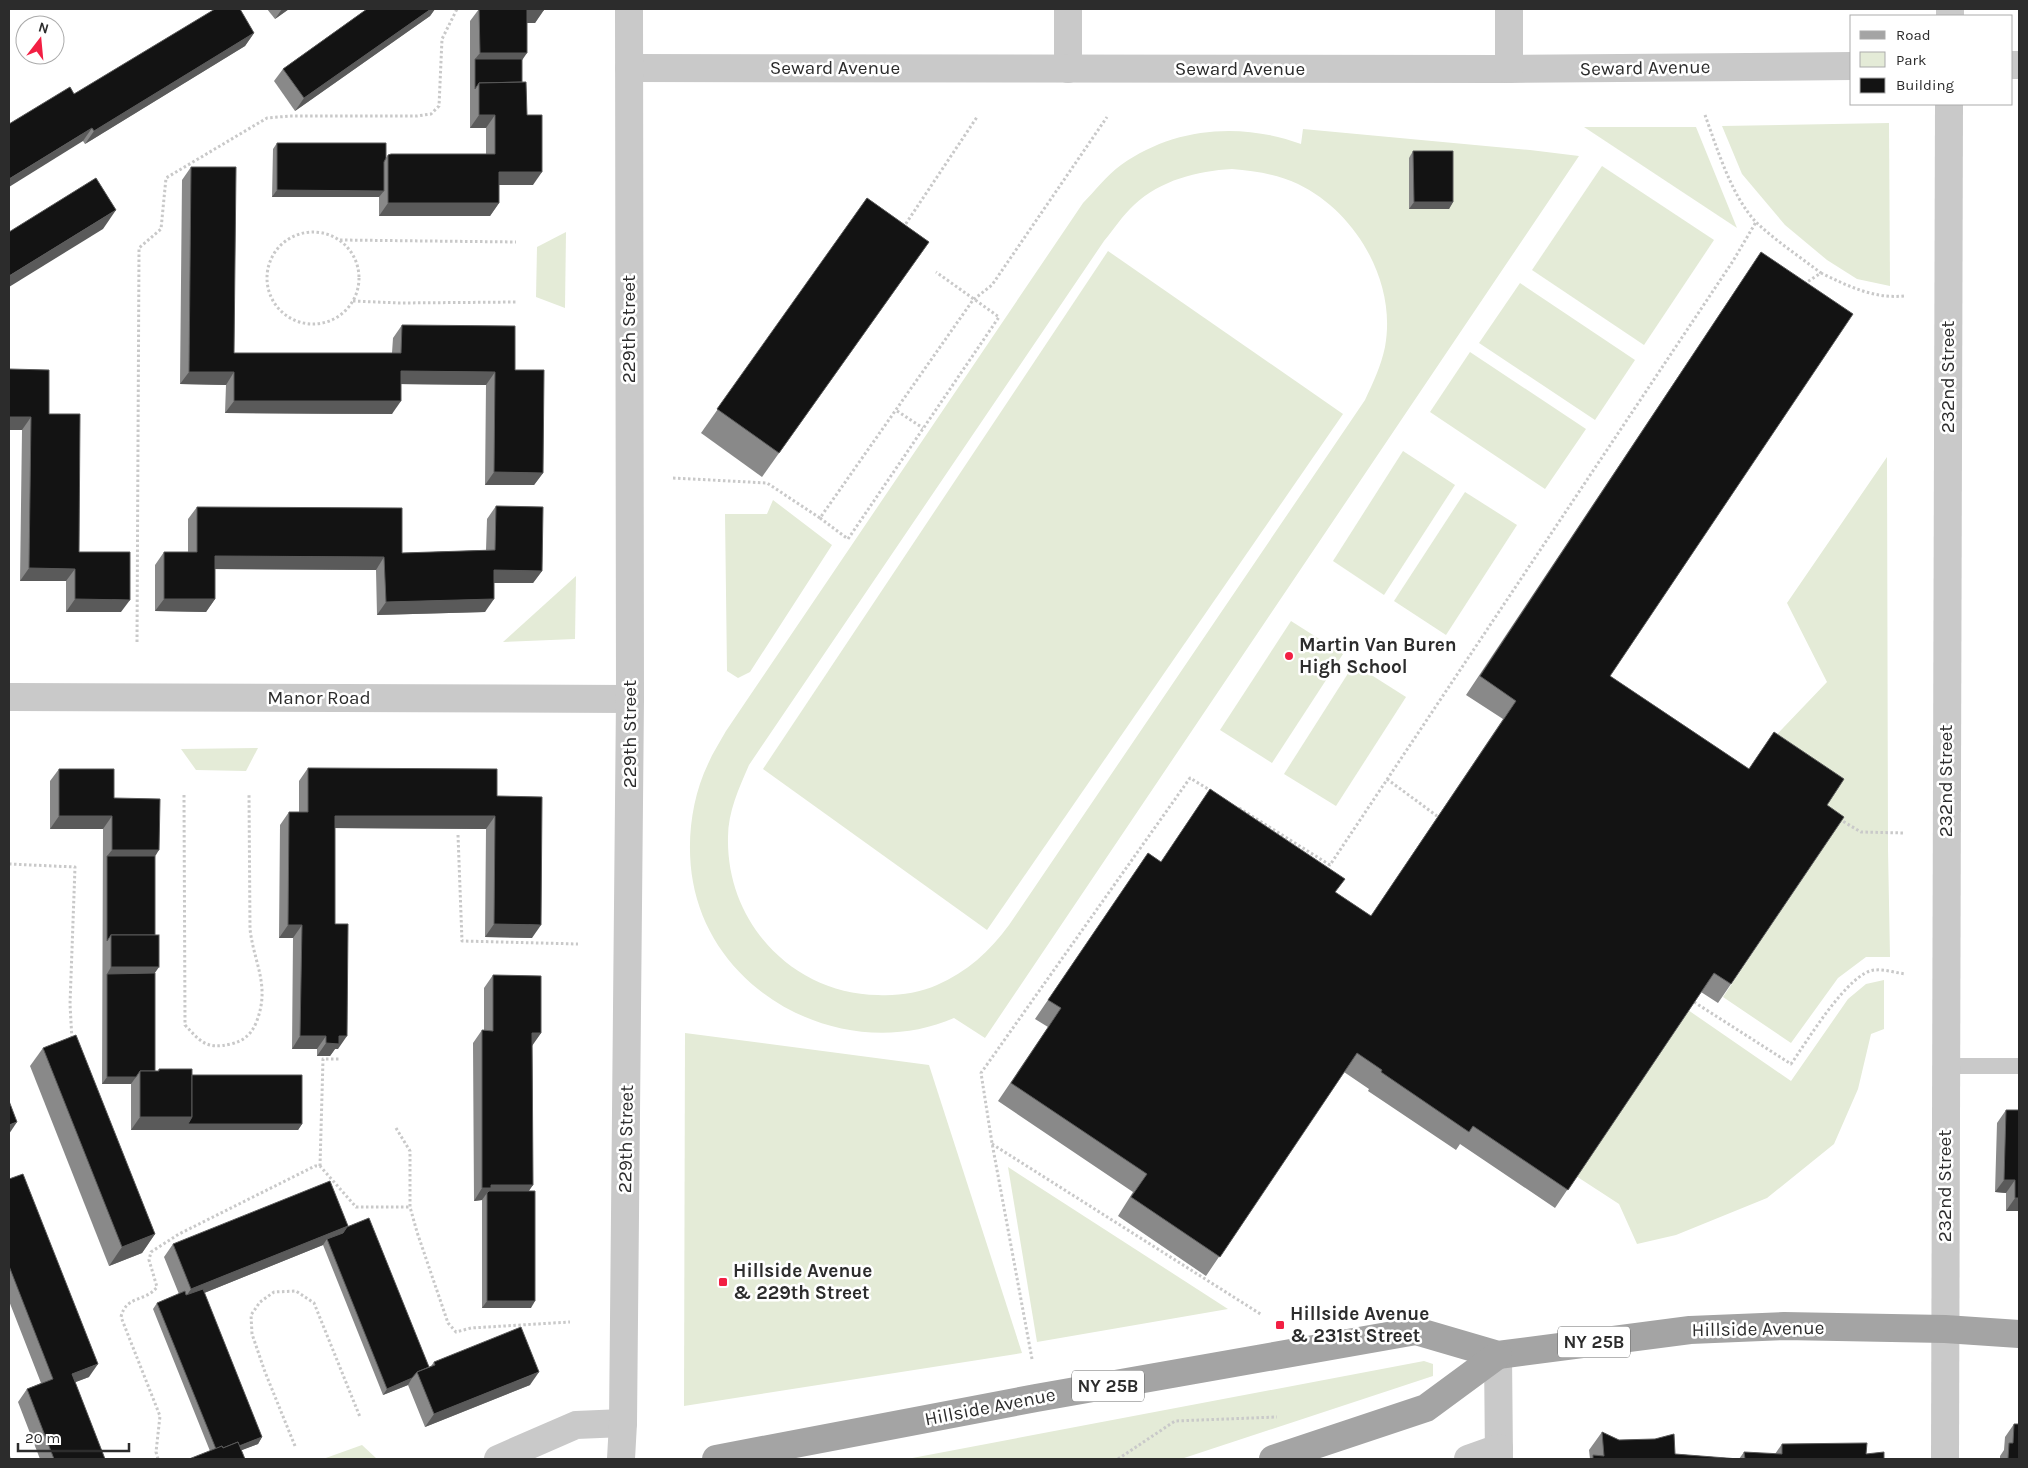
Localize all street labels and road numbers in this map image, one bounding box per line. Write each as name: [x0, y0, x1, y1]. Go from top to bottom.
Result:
street label: Seward Avenue: [1579, 56, 1711, 80]
street label: Seward Avenue: [770, 57, 900, 79]
street label: Seward Avenue: [1175, 58, 1305, 80]
street label: 229th Street: [618, 275, 640, 383]
street label: 232nd Street: [1937, 321, 1959, 433]
street label: 229th Street: [619, 680, 641, 788]
street label: Manor Road: [267, 687, 371, 709]
street label: 232nd Street: [1935, 725, 1957, 837]
street label: 229th Street: [614, 1085, 638, 1193]
street label: 232nd Street: [1934, 1130, 1956, 1242]
street label: Hillside Avenue: [1691, 1317, 1825, 1341]
road number: NY 25B: [1558, 1326, 1630, 1358]
road number: NY 25B: [1072, 1370, 1144, 1402]
street label: Hillside Avenue: [923, 1384, 1057, 1430]

